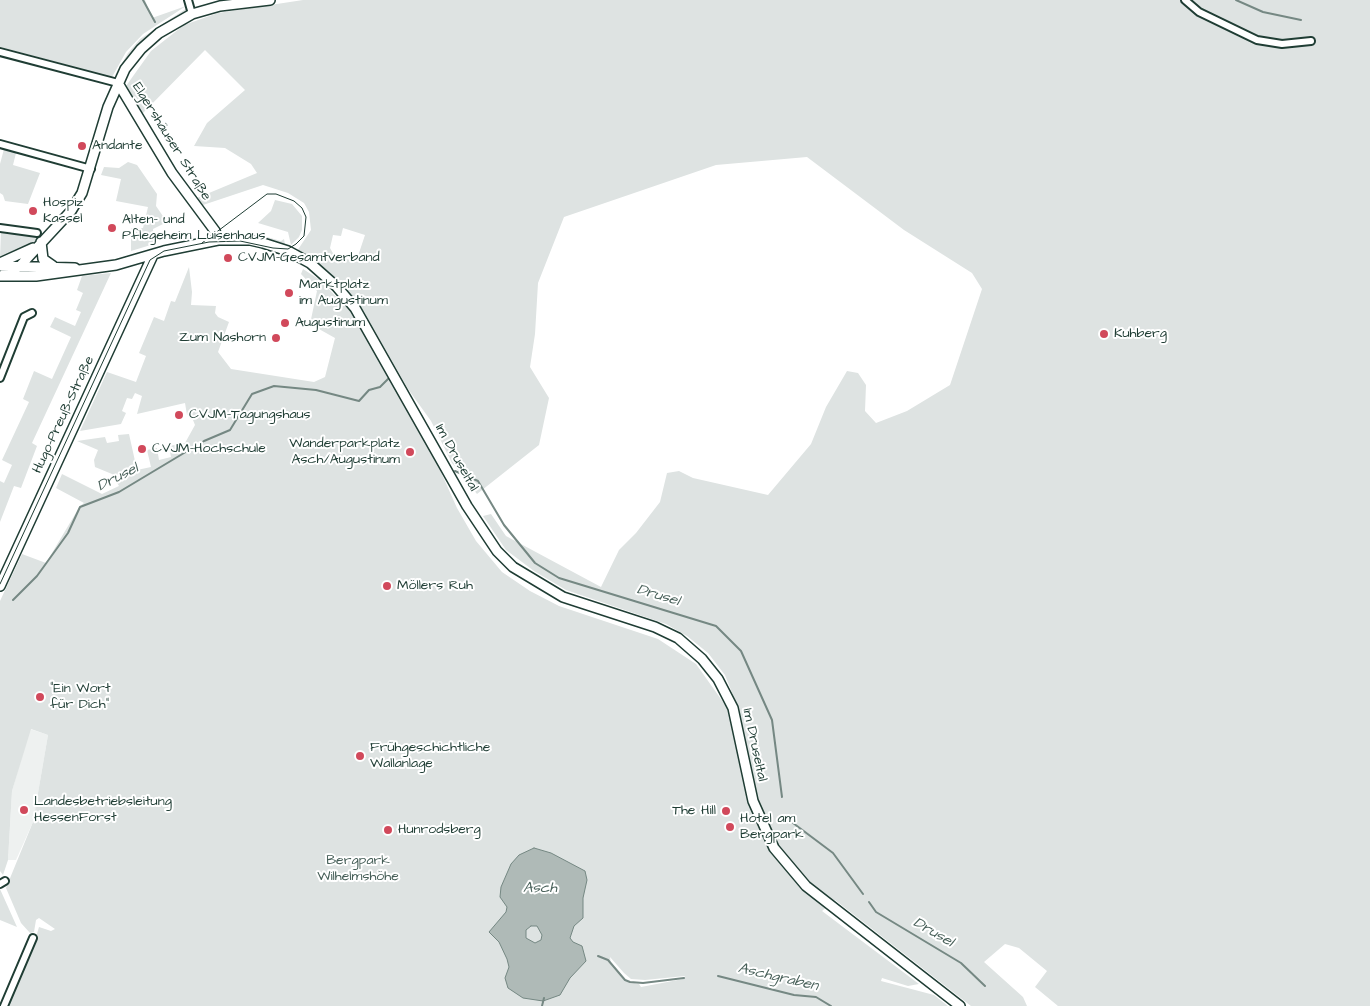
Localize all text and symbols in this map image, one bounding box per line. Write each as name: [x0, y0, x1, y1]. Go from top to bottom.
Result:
street label: Elgershäuser Straße: [128, 80, 214, 204]
place label: Andante: [92, 138, 143, 154]
marker: Andante: [76, 140, 88, 152]
place label: Hospiz Kassel: [43, 195, 83, 228]
marker: Hospiz Kassel: [27, 205, 39, 217]
place label: Alten- und Pflegeheim Luisenhaus: [122, 212, 266, 244]
marker: Alten- und Pflegeheim Luisenhaus: [106, 222, 118, 234]
place label: CVJM-Gesamtverband: [238, 250, 380, 266]
marker: CVJM-Gesamtverband: [222, 252, 234, 264]
place label: Marktplatz im Augustinum: [299, 277, 388, 310]
marker: Marktplatz im Augustinum: [283, 287, 295, 299]
place label: Augustinum: [295, 315, 365, 331]
marker: Augustinum: [279, 317, 291, 329]
place label: Kuhberg: [1114, 326, 1167, 342]
marker: Kuhberg: [1098, 328, 1110, 340]
place label: Zum Nashorn: [179, 330, 266, 346]
marker: Zum Nashorn: [270, 332, 282, 344]
street label: Hugo-Preuß-Straße: [29, 354, 99, 476]
place label: CVJM-Tagungshaus: [189, 407, 311, 423]
marker: CVJM-Tagungshaus: [173, 409, 185, 421]
street label: Im Druseltal: [431, 421, 481, 495]
place label: Wanderparkplatz Asch/Augustinum: [289, 436, 400, 468]
place label: CVJM-Hochschule: [152, 441, 266, 457]
marker: CVJM-Hochschule: [136, 443, 148, 455]
marker: Wanderparkplatz Asch/Augustinum: [404, 446, 416, 458]
water label: Drusel: [94, 460, 142, 496]
place label: Möllers Ruh: [397, 578, 473, 594]
marker: Möllers Ruh: [381, 580, 393, 592]
water label: Drusel: [635, 581, 681, 611]
place label: "Ein Wort für Dich": [50, 681, 111, 714]
marker: "Ein Wort für Dich": [34, 691, 46, 703]
street label: Im Druseltal: [738, 707, 770, 783]
place label: Frühgeschichtliche Wallanlage: [370, 740, 490, 772]
marker: Frühgeschichtliche Wallanlage: [354, 750, 366, 762]
place label: Landesbetriebsleitung HessenForst: [34, 794, 172, 826]
place label: The Hill: [672, 803, 716, 819]
marker: Landesbetriebsleitung HessenForst: [18, 804, 30, 816]
marker: The Hill: [720, 805, 732, 817]
place label: Hotel am Bergpark: [740, 811, 804, 844]
marker: Hotel am Bergpark: [724, 821, 736, 833]
place label: Hunrodsberg: [398, 822, 481, 838]
marker: Hunrodsberg: [382, 824, 394, 836]
park label: Bergpark Wilhelmshöhe: [317, 853, 399, 886]
water label: Asch: [523, 880, 557, 898]
water label: Drusel: [910, 914, 956, 952]
water label: Aschgraben: [736, 960, 820, 996]

